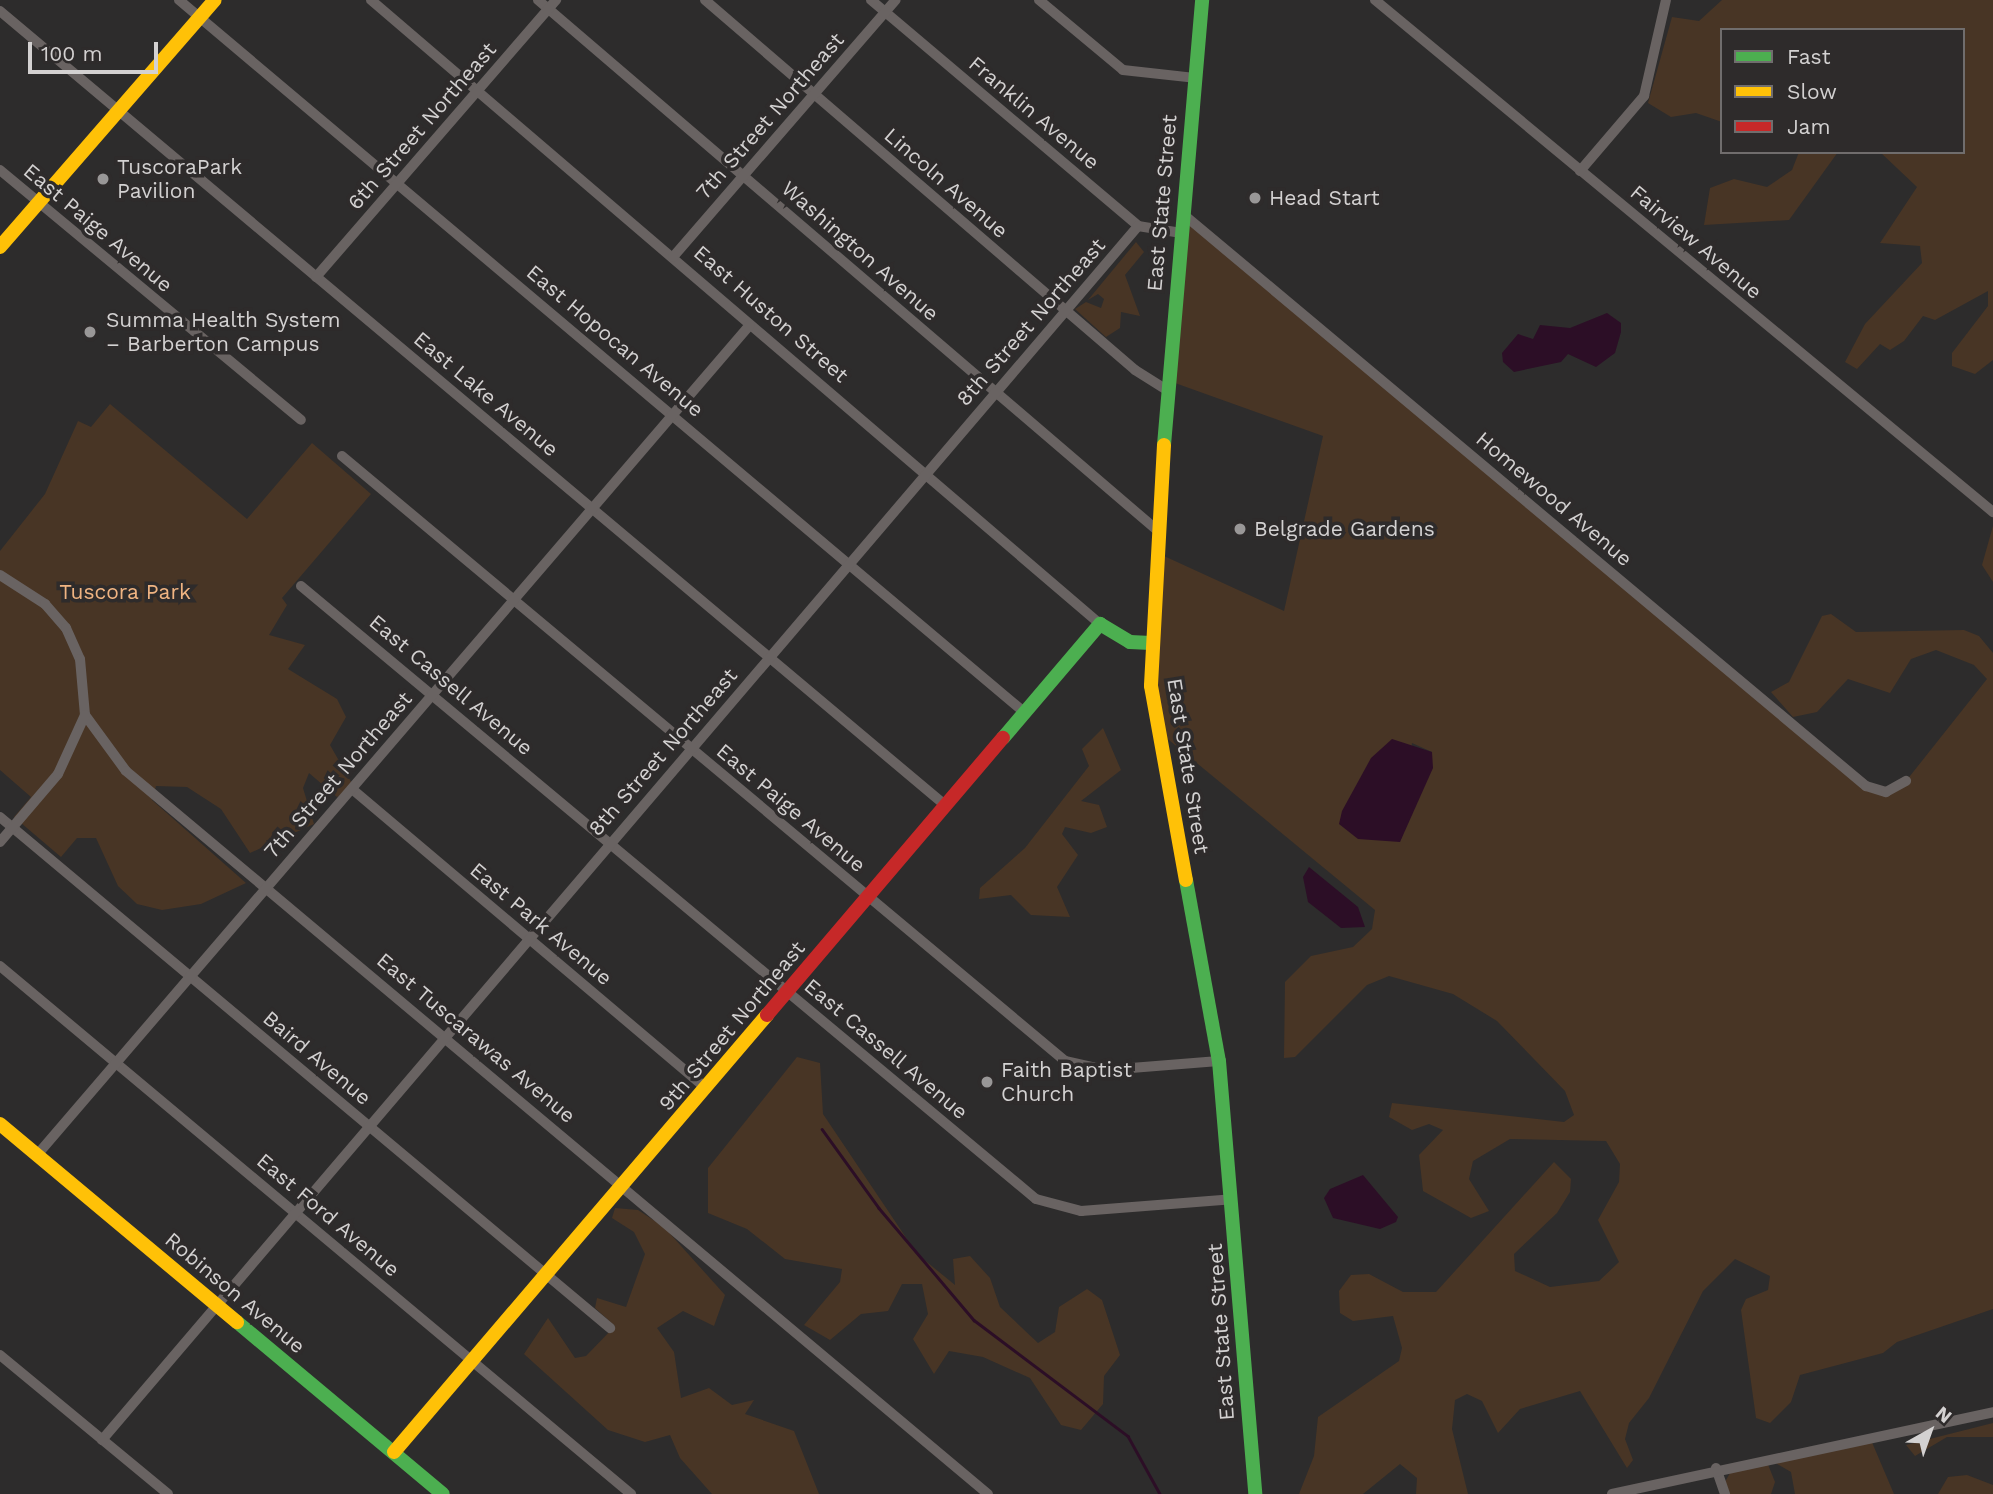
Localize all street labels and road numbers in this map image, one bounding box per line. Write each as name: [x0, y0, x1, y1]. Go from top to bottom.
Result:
street label: 7th Street Northeast: [691, 28, 849, 204]
street label: 6th Street Northeast: [342, 37, 502, 215]
street label: Franklin Avenue: [963, 51, 1105, 175]
street label: East State Street: [1142, 114, 1182, 292]
street label: Lincoln Avenue: [879, 122, 1013, 244]
street label: East Paige Avenue: [18, 158, 178, 298]
street label: Washington Avenue: [776, 176, 944, 326]
street label: Fairview Avenue: [1625, 179, 1767, 305]
street label: 8th Street Northeast: [951, 233, 1111, 411]
street label: East Huston Street: [689, 240, 853, 388]
street label: East Hopocan Avenue: [521, 259, 709, 423]
street label: East Lake Avenue: [408, 326, 564, 462]
street label: Homewood Avenue: [1471, 426, 1637, 572]
street label: East Cassell Avenue: [364, 609, 538, 761]
street label: 8th Street Northeast: [583, 663, 743, 841]
street label: East State Street: [1162, 676, 1214, 856]
street label: 7th Street Northeast: [259, 687, 417, 863]
street label: East Paige Avenue: [711, 738, 871, 878]
street label: East Park Avenue: [464, 857, 618, 991]
street label: 9th Street Northeast: [654, 936, 810, 1116]
street label: East Tuscarawas Avenue: [371, 947, 581, 1129]
street label: East Cassell Avenue: [799, 973, 973, 1125]
street label: Baird Avenue: [258, 1005, 376, 1111]
street label: East Ford Avenue: [251, 1148, 405, 1282]
street label: Robinson Avenue: [159, 1227, 311, 1359]
street label: East State Street: [1202, 1243, 1240, 1421]

